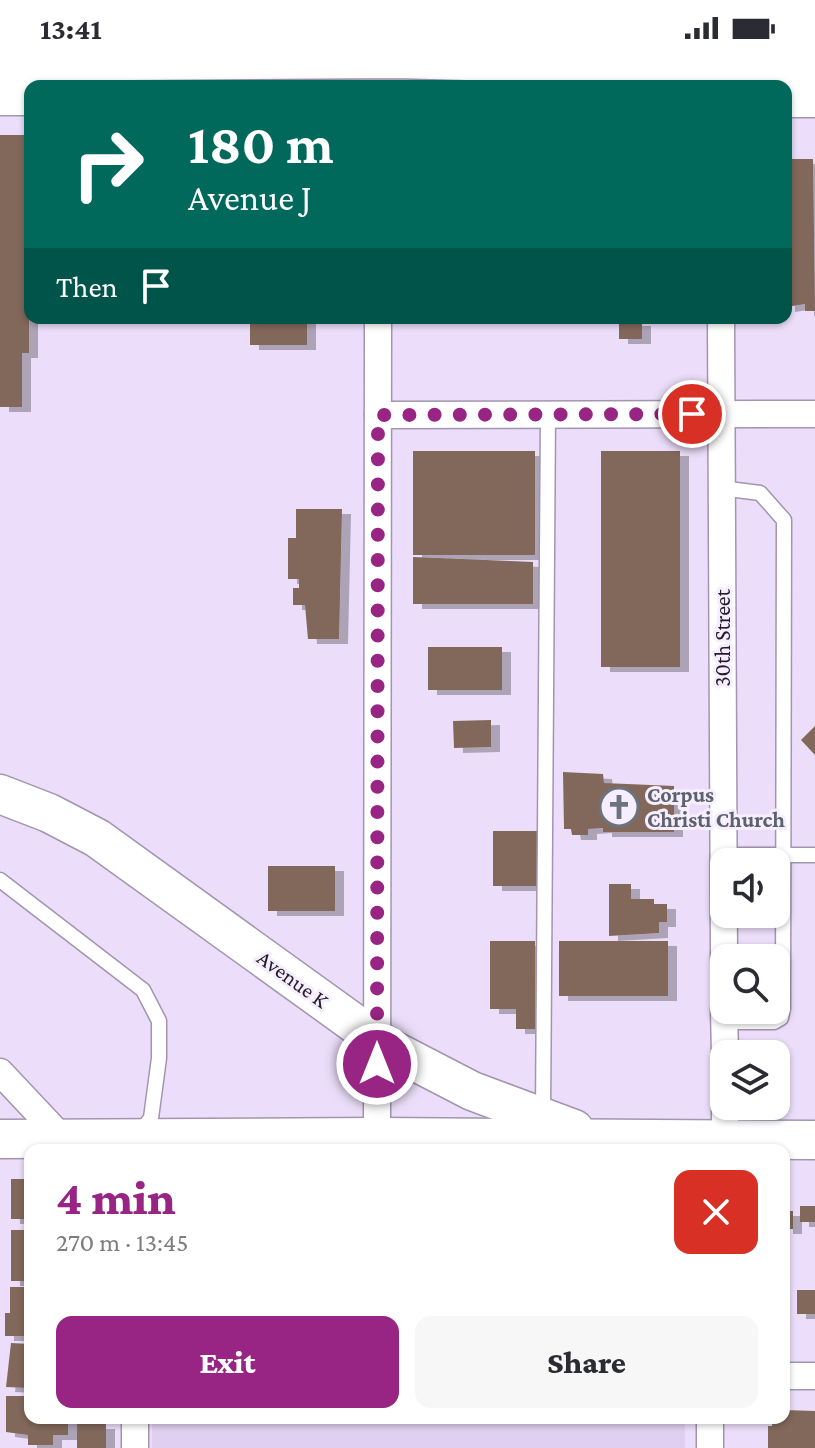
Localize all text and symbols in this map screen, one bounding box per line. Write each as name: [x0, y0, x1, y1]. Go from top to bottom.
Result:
text: 13:41: [40, 12, 102, 45]
icon: right: [56, 112, 160, 216]
text: 180 m: [188, 113, 334, 175]
text: Avenue J: [188, 178, 312, 218]
icon: arrive: [134, 264, 178, 308]
text: Then: [56, 270, 118, 303]
pin: [658, 380, 726, 448]
icon: arrive: [670, 392, 714, 436]
street label: 30th Street: [710, 588, 735, 687]
place label: Corpus Christi Church: [647, 782, 785, 832]
church icon: Corpus Christi Church: [598, 786, 640, 828]
map controls: [710, 848, 790, 1120]
button: sound: [710, 848, 790, 928]
button: search: [710, 944, 790, 1024]
street label: Avenue K: [253, 945, 334, 1013]
position arrow: [335, 1022, 419, 1106]
button: layers: [710, 1040, 790, 1120]
button: close: [674, 1170, 758, 1254]
text: 4 min: [56, 1171, 176, 1224]
text: 270 m · 13:45: [56, 1228, 188, 1257]
button: Exit: [56, 1316, 399, 1408]
button: Share: [415, 1316, 758, 1408]

